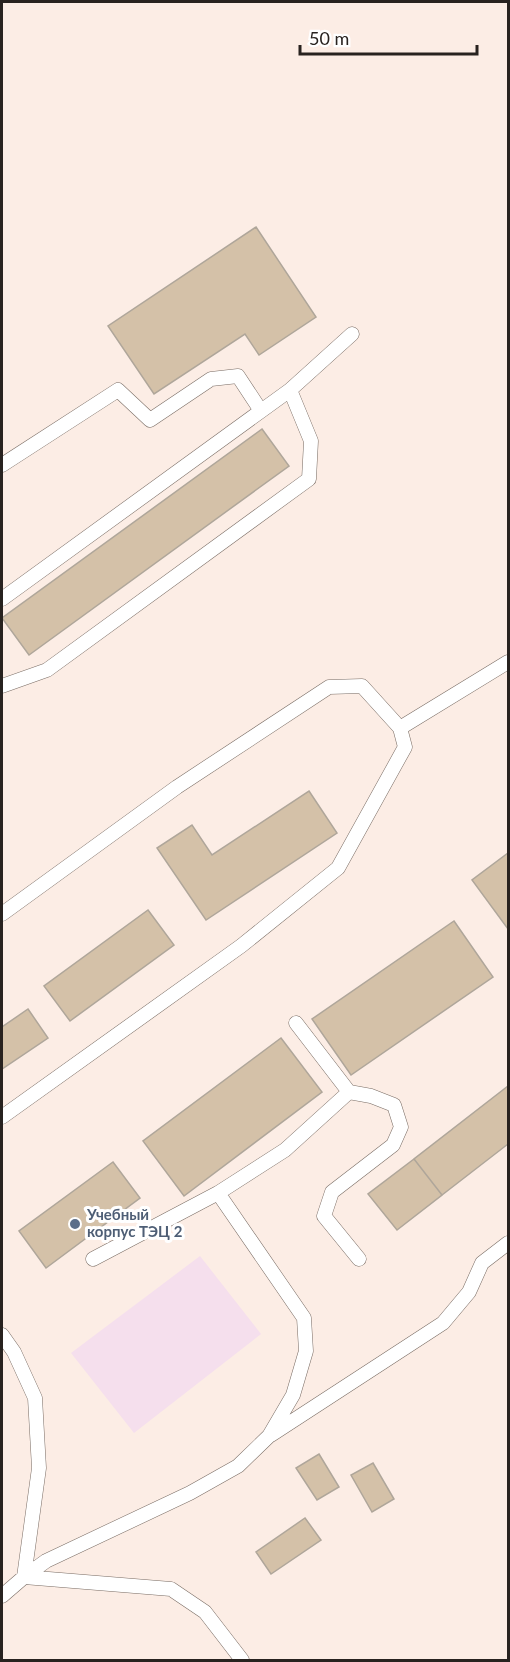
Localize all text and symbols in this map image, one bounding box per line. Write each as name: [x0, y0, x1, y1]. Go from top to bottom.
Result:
scale bar: [300, 18, 477, 56]
text: 50 m: [309, 27, 349, 49]
place label: Учебный корпус ТЭЦ 2: [86, 1205, 183, 1240]
marker: Учебный корпус ТЭЦ 2: [68, 1217, 82, 1231]

